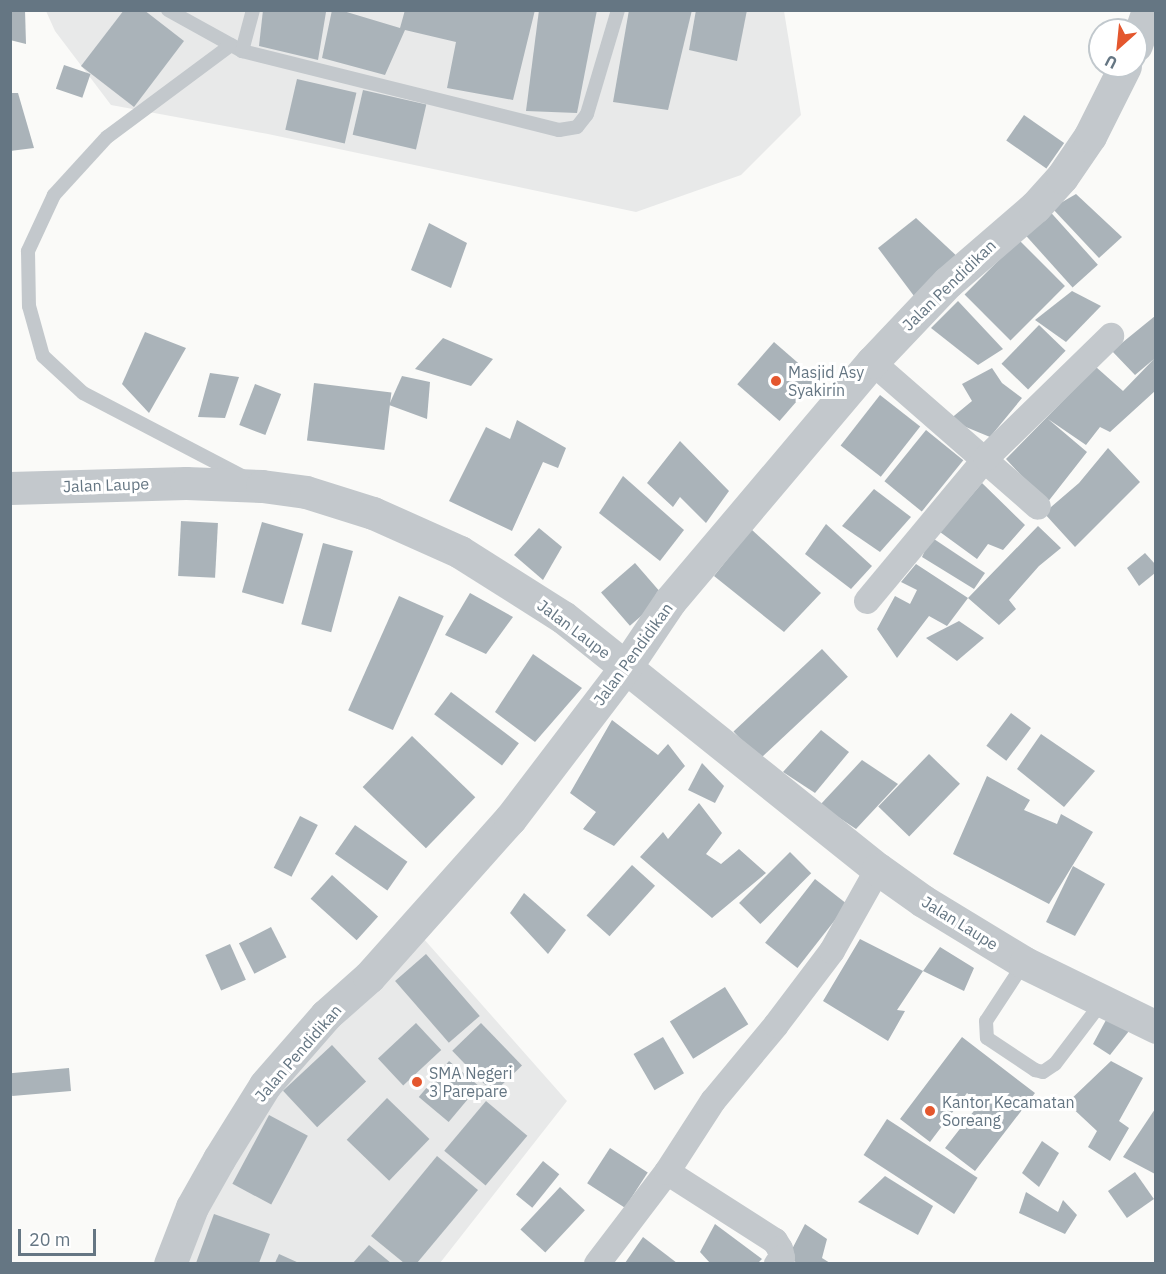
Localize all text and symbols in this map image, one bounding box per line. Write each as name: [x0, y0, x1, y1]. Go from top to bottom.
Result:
north arrow: [1088, 18, 1148, 78]
text: U: [1101, 51, 1120, 74]
street label: Jalan Pendidikan: [898, 236, 1000, 334]
place label: Masjid Asy Syakirin: [788, 362, 864, 400]
marker: Masjid Asy Syakirin: [769, 374, 783, 388]
street label: Jalan Laupe: [63, 474, 149, 496]
street label: Jalan Laupe: [534, 595, 614, 663]
street label: Jalan Pendidikan: [589, 599, 677, 709]
street label: Jalan Laupe: [918, 892, 1002, 954]
street label: Jalan Pendidikan: [251, 1001, 345, 1105]
place label: SMA Negeri 3 Parepare: [429, 1063, 512, 1101]
marker: SMA Negeri 3 Parepare: [410, 1075, 424, 1089]
place label: Kantor Kecamatan Soreang: [942, 1092, 1075, 1130]
marker: Kantor Kecamatan Soreang: [923, 1104, 937, 1118]
scale bar: [21, 1217, 99, 1255]
text: 20 m: [29, 1228, 71, 1251]

